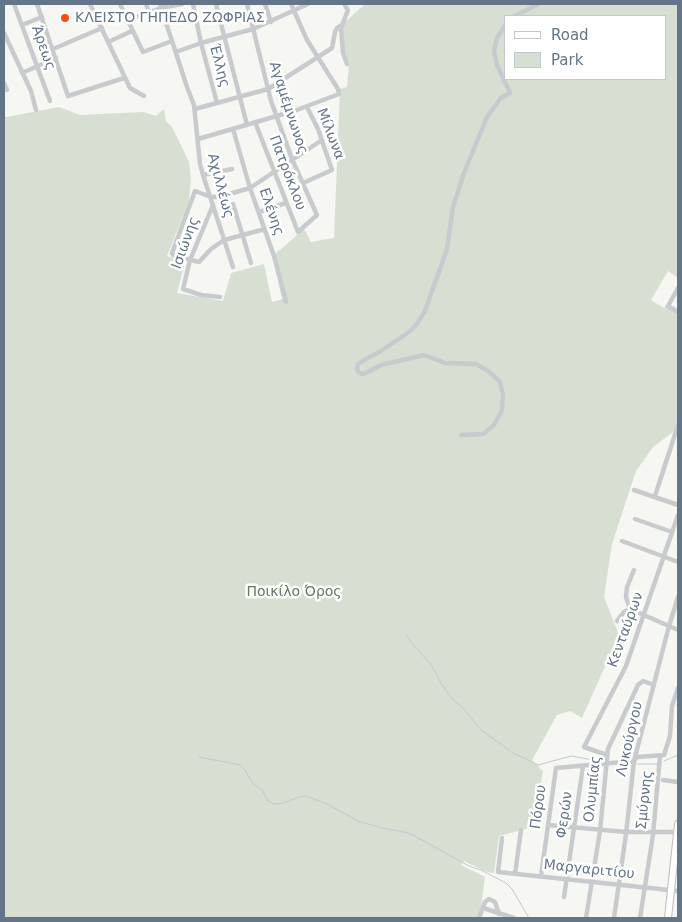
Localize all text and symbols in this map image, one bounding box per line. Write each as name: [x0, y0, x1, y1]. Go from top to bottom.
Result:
place label: ΚΛΕΙΣΤΟ ΓΗΠΕΔΟ ΖΩΦΡΙΑΣ: [75, 10, 265, 26]
marker: ΚΛΕΙΣΤΟ ΓΗΠΕΔΟ ΖΩΦΡΙΑΣ: [59, 12, 71, 24]
legend: [504, 15, 667, 80]
street label: Άρεως: [28, 23, 58, 73]
text: Road: [551, 26, 589, 44]
street label: Έλλης: [205, 43, 233, 89]
text: Park: [551, 51, 583, 69]
street label: Αγαμέμνωνος: [265, 59, 311, 157]
street label: Μίλωνα: [313, 106, 347, 162]
street label: Πατρόκλου: [265, 133, 309, 213]
street label: Αχιλλέως: [203, 152, 237, 220]
street label: Ελένης: [255, 186, 287, 238]
street label: Ισιώνης: [169, 215, 203, 271]
park label: Ποικίλο Όρος: [246, 584, 342, 600]
street label: Κενταύρων: [605, 590, 647, 670]
street label: Λυκούργου: [613, 700, 647, 778]
street label: Ολυμπίας: [581, 755, 605, 823]
street label: Σμύρνης: [634, 769, 656, 831]
street label: Πόρου: [528, 784, 550, 830]
street label: Φερών: [553, 791, 577, 839]
street label: Μαργαριτίου: [543, 857, 635, 883]

